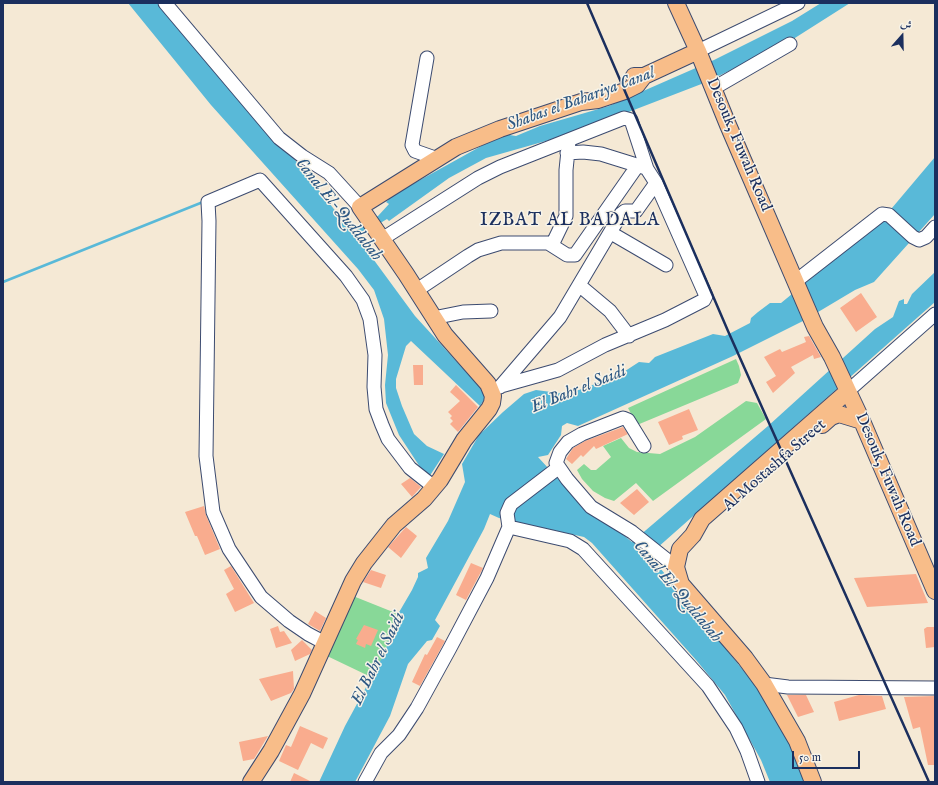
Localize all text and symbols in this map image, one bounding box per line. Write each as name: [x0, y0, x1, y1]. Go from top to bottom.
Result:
north arrow: [882, 16, 922, 56]
text: ش: [899, 16, 914, 33]
water label: Shabas el Bahariya Canal: [504, 64, 658, 136]
street label: Desouk, Fuwah Road: [701, 75, 775, 215]
water label: Canal El-Quddabah: [290, 154, 386, 266]
district label: IZBAT AL BADALA: [480, 210, 660, 232]
water label: El Bahr el Saidi: [528, 362, 630, 418]
street label: Desouk, Fuwah Road: [850, 410, 924, 550]
street label: Al Mostashfa Street: [720, 416, 830, 516]
water label: Canal El-Quddabah: [628, 537, 726, 647]
water label: El Bahr el Saidi: [348, 609, 410, 709]
scale bar: [794, 743, 862, 769]
text: 50 m: [799, 750, 821, 765]

